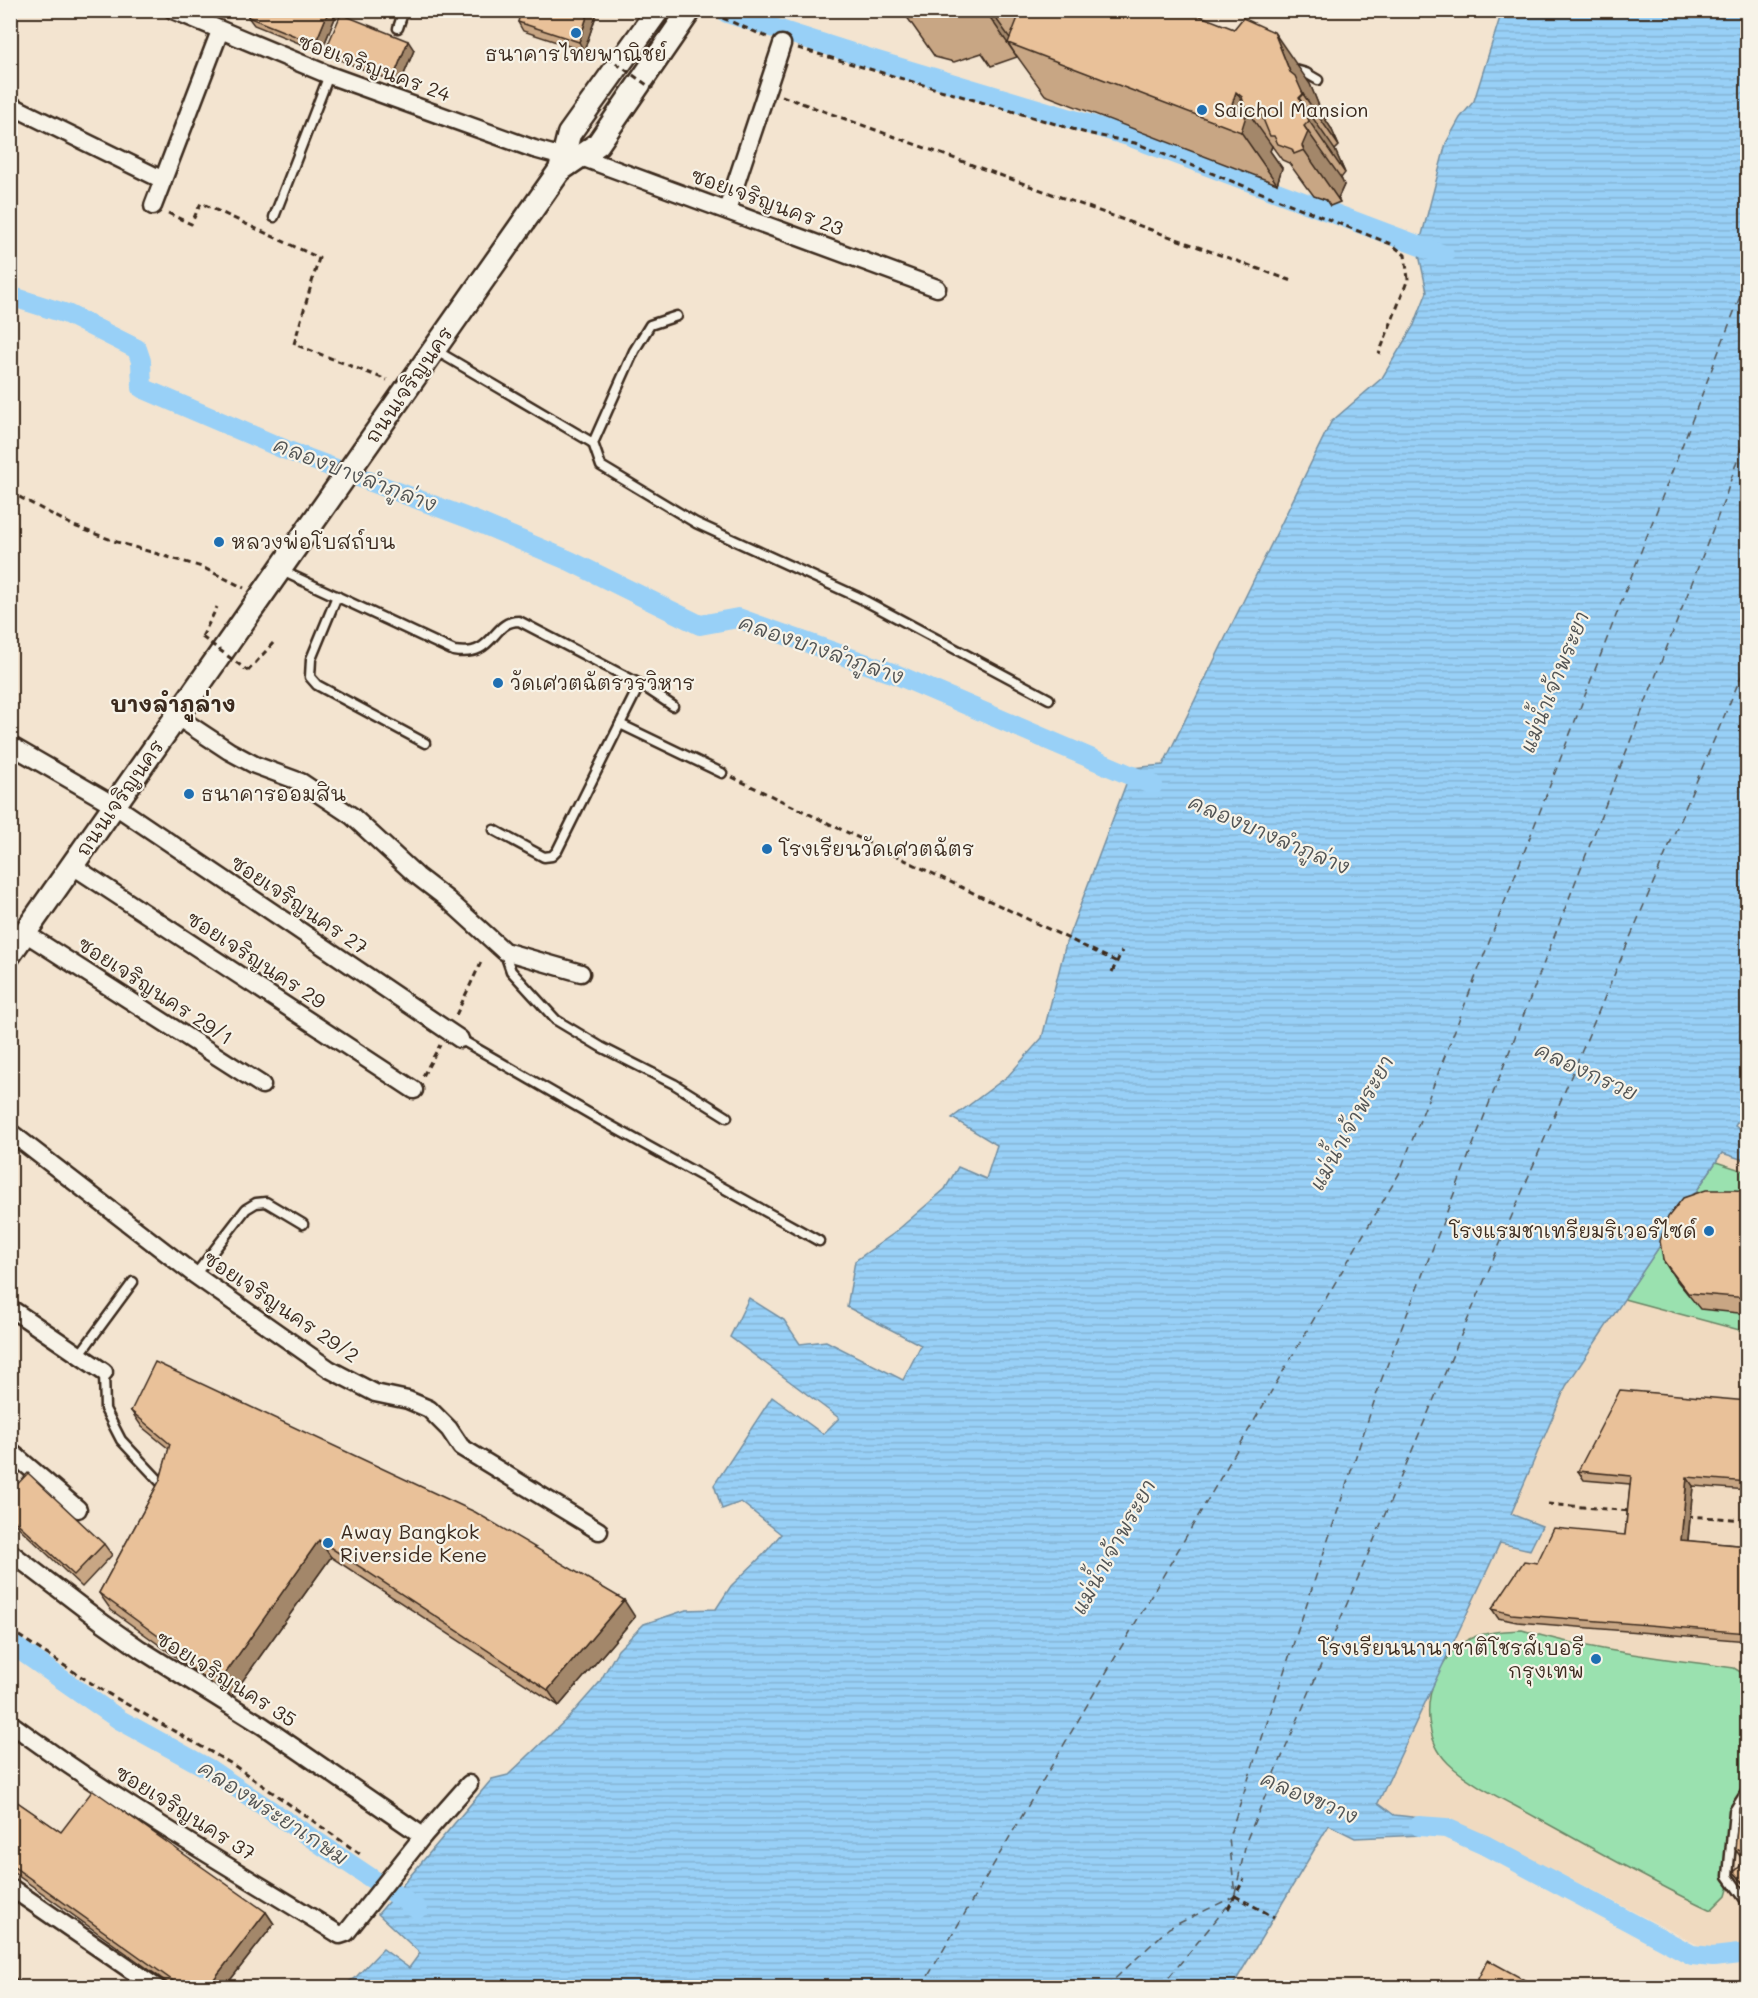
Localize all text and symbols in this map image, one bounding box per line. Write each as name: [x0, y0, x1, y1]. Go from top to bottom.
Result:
marker: ธนาคารไทยพาณิชย์: [569, 26, 583, 40]
street label: ซอยเจริญนคร 24: [294, 27, 454, 107]
place label: ธนาคารไทยพาณิชย์: [485, 40, 667, 66]
place label: Saichol Mansion: [1214, 96, 1368, 122]
marker: Saichol Mansion: [1195, 103, 1209, 117]
street label: ซอยเจริญนคร 23: [687, 161, 847, 241]
street label: ถนนเจริญนคร: [358, 321, 458, 448]
water label: คลองบางลำภูล่าง: [268, 430, 441, 522]
place label: หลวงพ่อโบสถ์บน: [231, 528, 395, 554]
marker: หลวงพ่อโบสถ์บน: [212, 535, 226, 549]
water label: แม่น้ำเจ้าพระยา: [1508, 605, 1594, 756]
water label: คลองบางลำภูล่าง: [734, 608, 907, 694]
place label: วัดเศวตฉัตรวรวิหาร: [510, 669, 695, 695]
marker: วัดเศวตฉัตรวรวิหาร: [491, 676, 505, 690]
district label: บางลำภูล่าง: [110, 689, 236, 722]
street label: ถนนเจริญนคร: [69, 734, 169, 861]
place label: ธนาคารออมสิน: [201, 780, 346, 806]
marker: ธนาคารออมสิน: [182, 787, 196, 801]
water label: คลองบางลำภูล่าง: [1183, 787, 1354, 884]
place label: โรงเรียนวัดเศวตฉัตร: [778, 835, 974, 861]
marker: โรงเรียนวัดเศวตฉัตร: [760, 842, 774, 856]
street label: ซอยเจริญนคร 27: [226, 849, 373, 960]
street label: ซอยเจริญนคร 29: [182, 905, 331, 1014]
street label: ซอยเจริญนคร 29/1: [73, 930, 238, 1050]
water label: คลองกรวย: [1531, 1035, 1642, 1106]
water label: แม่น้ำเจ้าพระยา: [1298, 1048, 1399, 1194]
place label: โรงแรมชาเทรียมริเวอร์ไซด์: [1448, 1217, 1697, 1243]
marker: โรงแรมชาเทรียมริเวอร์ไซด์: [1702, 1224, 1716, 1238]
street label: ซอยเจริญนคร 29/2: [199, 1244, 364, 1368]
water label: แม่น้ำเจ้าพระยา: [1060, 1472, 1161, 1618]
place label: Away Bangkok Riverside Kene: [340, 1518, 487, 1567]
marker: Away Bangkok Riverside Kene: [321, 1536, 335, 1550]
street label: ซอยเจริญนคร 35: [151, 1624, 302, 1732]
place label: โรงเรียนนานาชาติโชรส์เบอรี กรุงเทพ: [1318, 1634, 1584, 1687]
marker: โรงเรียนนานาชาติโชรส์เบอรี กรุงเทพ: [1589, 1652, 1603, 1666]
water label: คลองพระยาเกษม: [194, 1753, 354, 1870]
street label: ซอยเจริญนคร 37: [111, 1759, 260, 1866]
water label: คลองขวาง: [1257, 1764, 1362, 1829]

